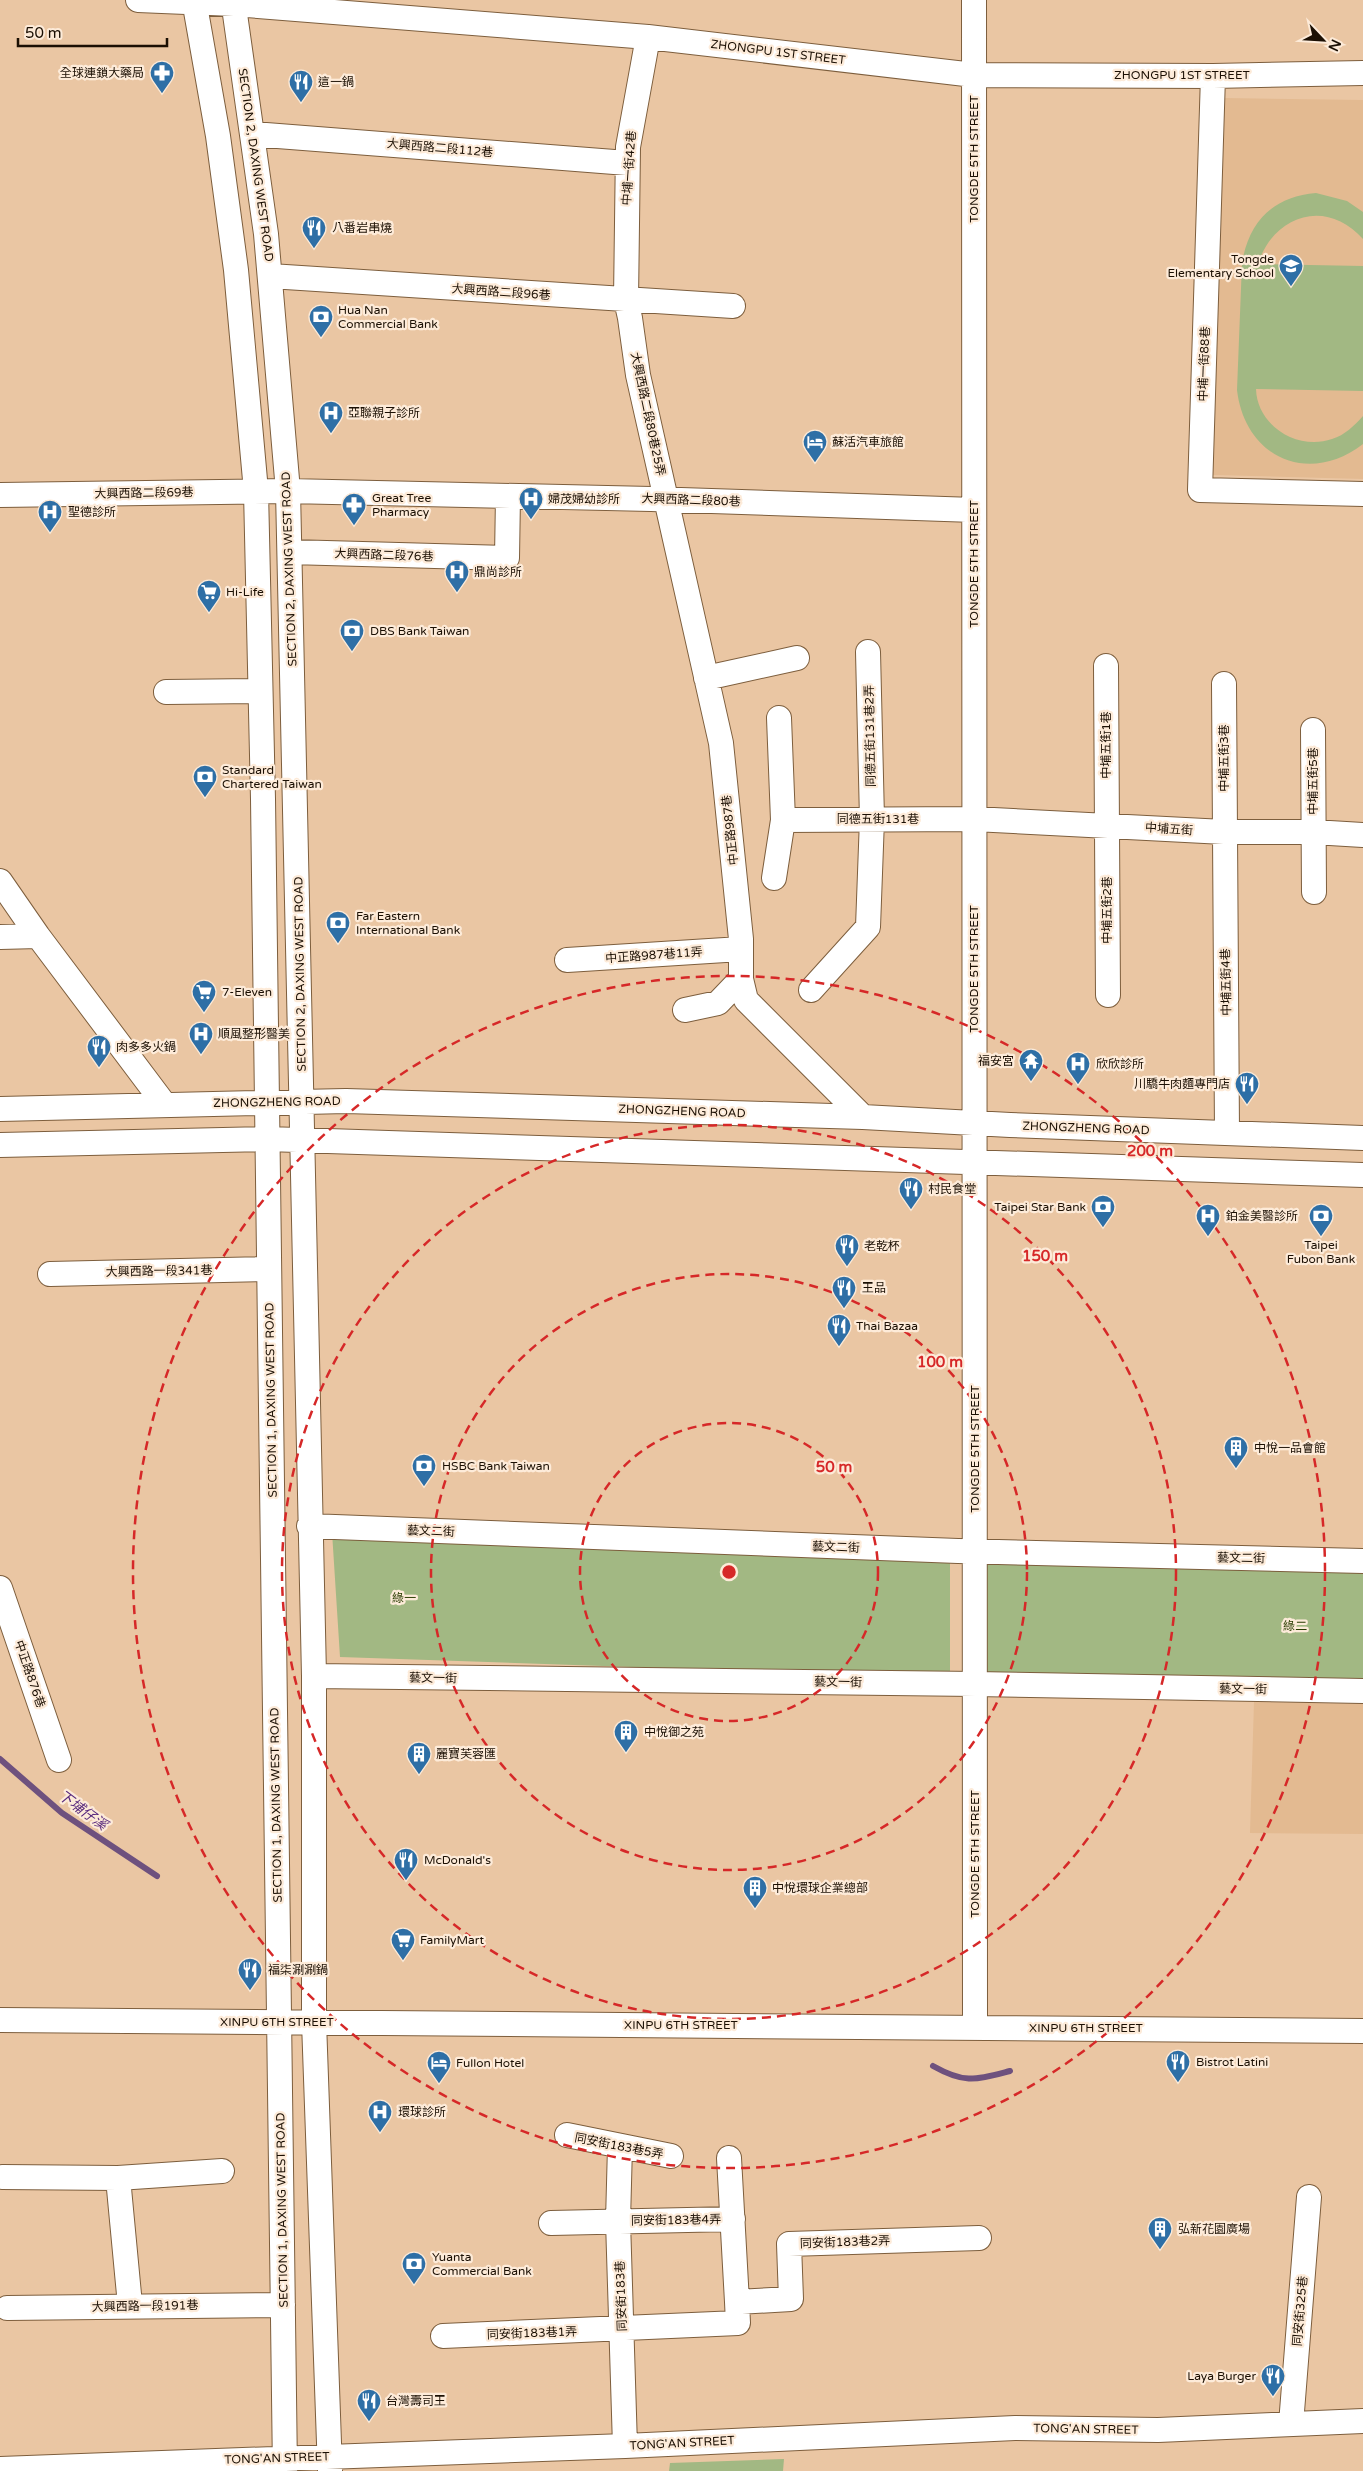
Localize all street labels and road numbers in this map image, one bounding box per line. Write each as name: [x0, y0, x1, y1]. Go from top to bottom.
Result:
street label: ZHONGPU 1ST STREET: [710, 37, 847, 67]
street label: SECTION 2, DAXING WEST ROAD: [236, 68, 276, 262]
street label: ZHONGPU 1ST STREET: [1114, 68, 1251, 82]
street label: TONGDE 5TH STREET: [967, 94, 981, 223]
street label: 中埔一街42巷: [619, 130, 639, 206]
street label: 大興西路二段112巷: [386, 136, 494, 160]
street label: 大興西路二段96巷: [451, 282, 551, 302]
street label: 中埔一街88巷: [1196, 326, 1212, 402]
street label: 大興西路二段80巷25弄: [628, 351, 668, 477]
street label: SECTION 2, DAXING WEST ROAD: [279, 471, 299, 667]
street label: 大興西路二段69巷: [94, 485, 194, 501]
street label: 大興西路二段80巷: [641, 491, 741, 509]
street label: TONGDE 5TH STREET: [967, 499, 981, 628]
street label: 大興西路二段76巷: [334, 546, 434, 564]
street label: 同德五街131巷2弄: [862, 685, 878, 787]
street label: 中埔五街1巷: [1099, 711, 1113, 779]
street label: 中埔五街3巷: [1217, 724, 1231, 792]
street label: 中埔五街5巷: [1306, 747, 1320, 815]
street label: 中正路987巷: [719, 794, 741, 866]
street label: 同德五街131巷: [837, 812, 919, 826]
street label: 中埔五街: [1145, 820, 1193, 838]
street label: SECTION 2, DAXING WEST ROAD: [291, 876, 309, 1072]
street label: 中埔五街2巷: [1100, 876, 1114, 944]
street label: TONGDE 5TH STREET: [967, 904, 981, 1033]
street label: 中正路987巷11弄: [605, 945, 703, 965]
street label: 中埔五街4巷: [1218, 948, 1234, 1016]
street label: ZHONGZHENG ROAD: [213, 1094, 341, 1110]
street label: ZHONGZHENG ROAD: [618, 1102, 746, 1120]
street label: ZHONGZHENG ROAD: [1022, 1119, 1150, 1137]
street label: 大興西路一段341巷: [106, 1263, 212, 1279]
street label: SECTION 1, DAXING WEST ROAD: [262, 1302, 280, 1498]
street label: TONGDE 5TH STREET: [968, 1384, 982, 1513]
street label: 藝文二街: [407, 1523, 455, 1539]
street label: 藝文二街: [812, 1539, 860, 1555]
street label: 藝文二街: [1217, 1551, 1265, 1565]
street label: 中正路876巷: [12, 1638, 48, 1710]
street label: 藝文一街: [409, 1671, 457, 1685]
street label: 藝文一街: [814, 1675, 862, 1689]
street label: 藝文一街: [1219, 1682, 1267, 1696]
street label: SECTION 1, DAXING WEST ROAD: [267, 1707, 285, 1903]
street label: TONGDE 5TH STREET: [968, 1789, 982, 1918]
street label: XINPU 6TH STREET: [220, 2015, 335, 2029]
street label: XINPU 6TH STREET: [624, 2018, 739, 2032]
street label: XINPU 6TH STREET: [1029, 2021, 1144, 2035]
street label: SECTION 1, DAXING WEST ROAD: [273, 2112, 291, 2308]
street label: 同安街183巷5弄: [573, 2131, 665, 2161]
street label: 同安街183巷4弄: [631, 2212, 721, 2228]
street label: 同安街183巷2弄: [800, 2233, 890, 2251]
street label: 同安街183巷: [613, 2260, 629, 2332]
street label: 同安街325巷: [1290, 2275, 1310, 2347]
street label: 大興西路一段191巷: [92, 2298, 198, 2314]
street label: 同安街183巷1弄: [487, 2324, 577, 2342]
street label: TONG'AN STREET: [1033, 2421, 1139, 2437]
street label: TONG'AN STREET: [629, 2433, 736, 2453]
street label: TONG'AN STREET: [224, 2449, 331, 2467]

